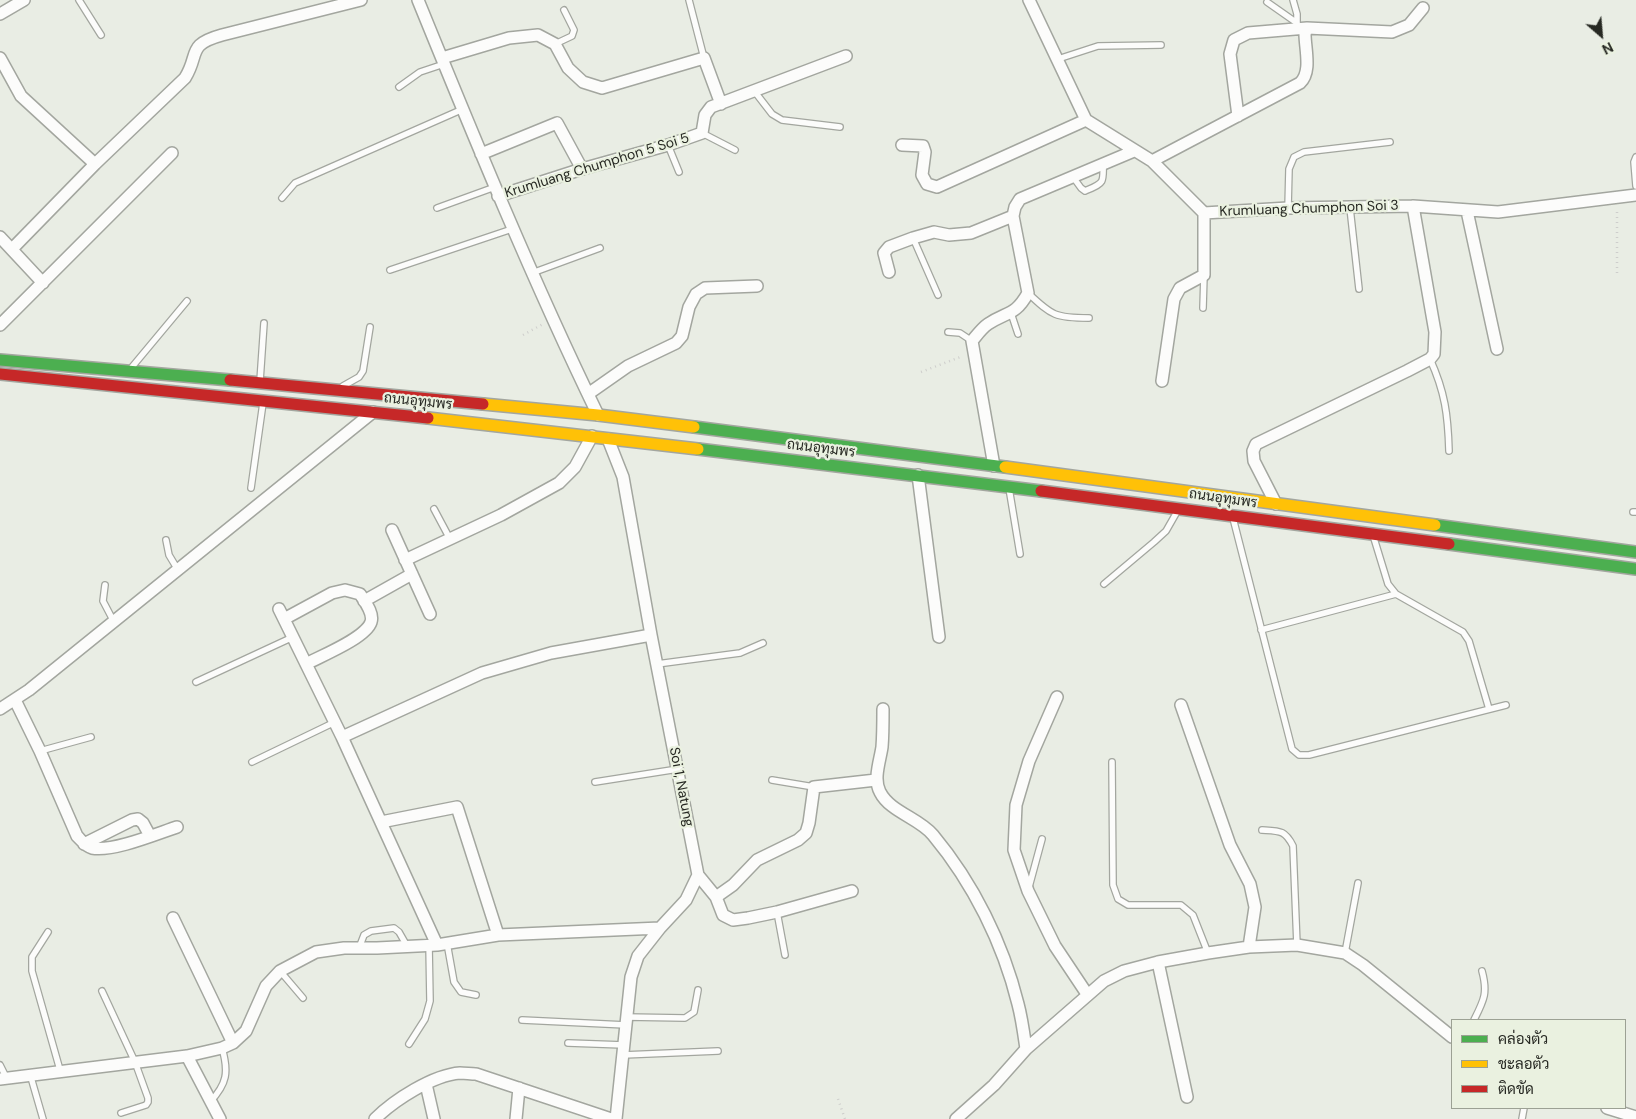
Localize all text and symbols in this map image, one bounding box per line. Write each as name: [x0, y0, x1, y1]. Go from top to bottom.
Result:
north arrow: [1576, 10, 1626, 60]
text: N: [1599, 38, 1616, 59]
street label: Krumluang Chumphon 5 Soi 5: [503, 130, 691, 202]
street label: Krumluang Chumphon Soi 3: [1219, 197, 1399, 221]
street label: ถนนอุทุมพร: [383, 390, 453, 414]
street label: ถนนอุทุมพร: [786, 436, 856, 462]
street label: ถนนอุทุมพร: [1188, 486, 1258, 512]
street label: Soi 1, Natung: [665, 746, 697, 828]
legend: [1451, 1019, 1626, 1109]
text: คล่องตัว: [1498, 1029, 1548, 1049]
text: ชะลอตัว: [1498, 1054, 1549, 1074]
text: ติดขัด: [1498, 1079, 1534, 1099]

